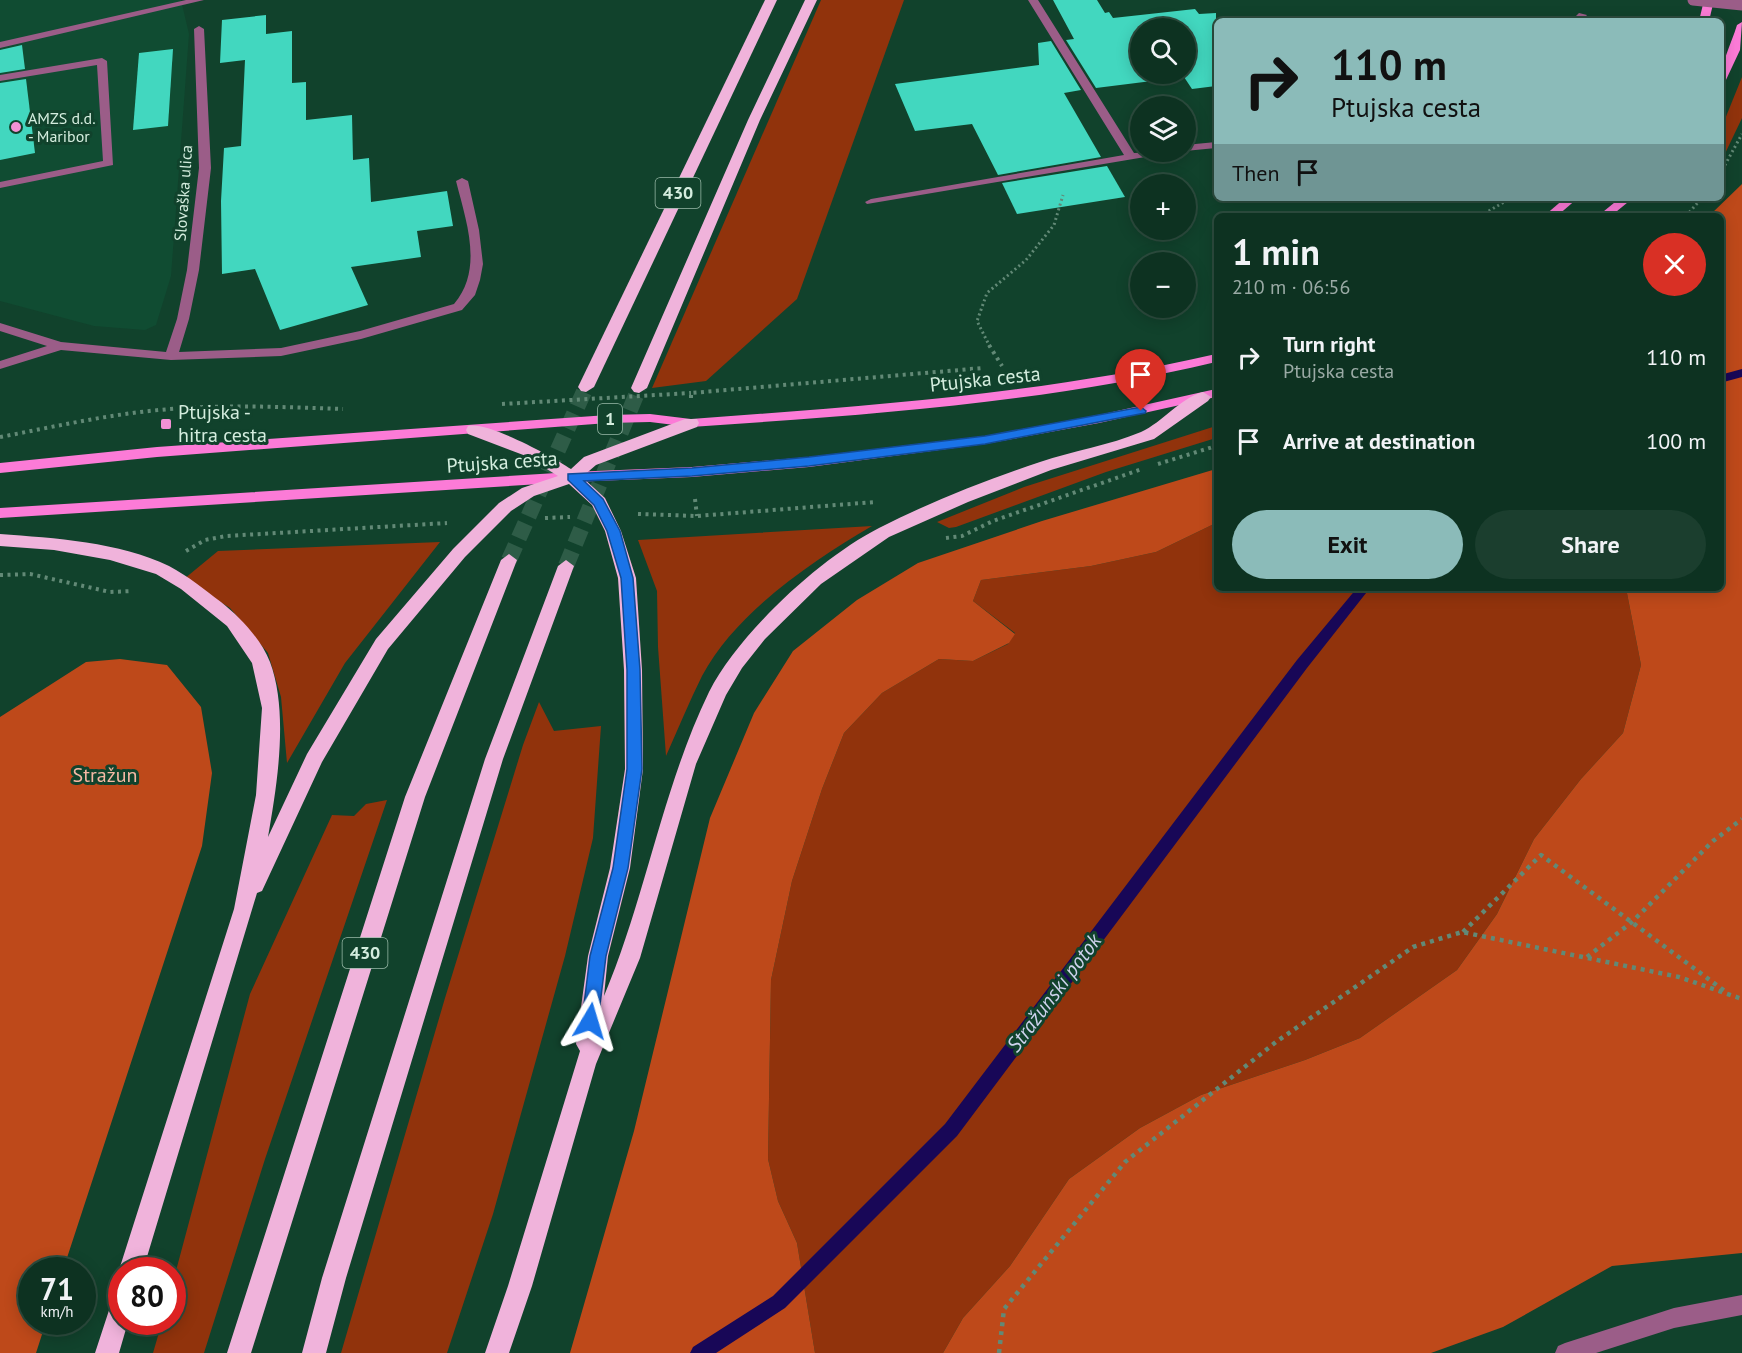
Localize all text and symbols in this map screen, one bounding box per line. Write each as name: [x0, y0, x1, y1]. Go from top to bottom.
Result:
map controls: [1130, 18, 1196, 318]
button: search: [1130, 18, 1196, 84]
text: 110 m: [1331, 37, 1447, 92]
icon: right: [1232, 42, 1310, 120]
text: Ptujska cesta: [1331, 90, 1481, 124]
button: layers: [1130, 96, 1196, 162]
place label: AMZS d.d. - Maribor: [28, 108, 96, 146]
marker: AMZS d.d. - Maribor: [9, 120, 23, 134]
street label: Slovaška ulica: [170, 144, 196, 242]
icon: arrive: [1291, 156, 1324, 189]
text: Then: [1232, 159, 1279, 187]
button: +: [1130, 174, 1196, 240]
road number: 430: [656, 178, 700, 208]
text: 1 min: [1232, 228, 1320, 275]
button: close: [1643, 233, 1706, 296]
button: −: [1130, 252, 1196, 318]
text: 210 m · 06:56: [1232, 274, 1350, 300]
text: Turn right: [1283, 330, 1375, 358]
icon: right: [1232, 341, 1265, 374]
text: 110 m: [1646, 343, 1706, 371]
pin: [1115, 349, 1166, 411]
icon: arrive: [1124, 358, 1157, 391]
text: Ptujska cesta: [1283, 358, 1394, 384]
street label: Ptujska cesta: [928, 360, 1042, 398]
place label: Ptujska - hitra cesta: [178, 399, 267, 448]
road number: 1: [598, 404, 622, 434]
marker: Ptujska - hitra cesta: [159, 417, 173, 431]
icon: arrive: [1232, 425, 1265, 458]
text: Arrive at destination: [1283, 427, 1475, 455]
text: 100 m: [1646, 427, 1706, 455]
street label: Ptujska cesta: [446, 445, 558, 479]
button: Exit: [1232, 510, 1463, 579]
button: Share: [1475, 510, 1706, 579]
park label: Stražun: [73, 762, 137, 788]
water label: Stražunski potok: [1000, 927, 1108, 1057]
road number: 430: [342, 938, 388, 968]
position arrow: [558, 989, 622, 1053]
speed limit sign: 80: [108, 1257, 186, 1335]
text: 71: [40, 1269, 74, 1308]
text: km/h: [41, 1302, 73, 1321]

